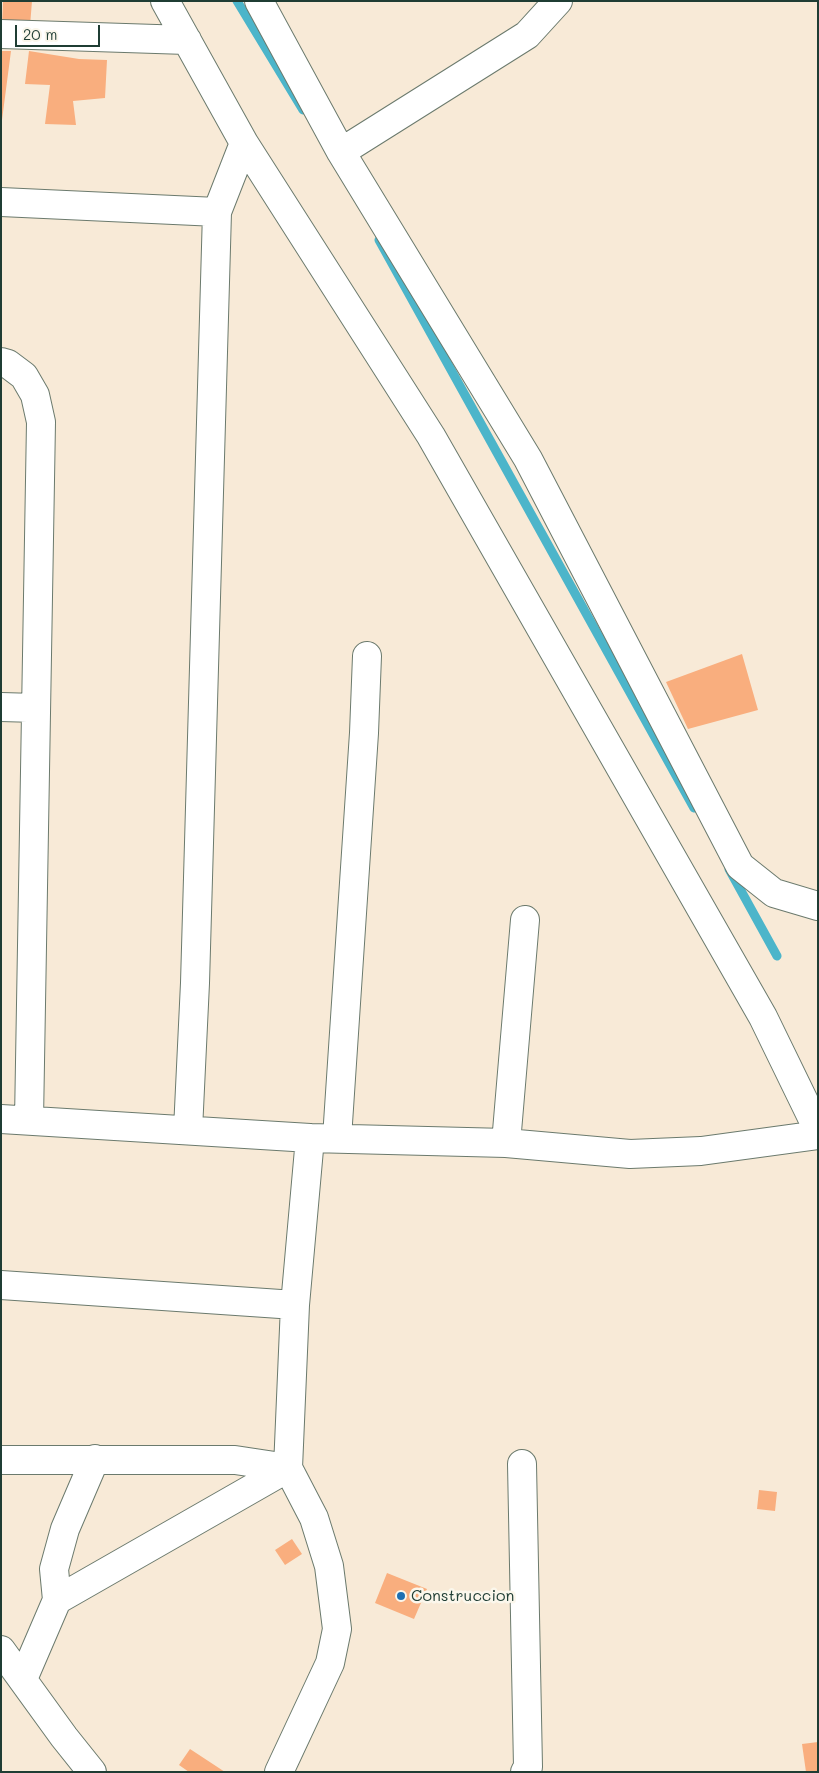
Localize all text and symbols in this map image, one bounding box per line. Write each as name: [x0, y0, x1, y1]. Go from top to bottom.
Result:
scale bar: [18, 15, 102, 47]
text: 20 m: [23, 24, 57, 44]
place label: Construccion: [411, 1586, 514, 1606]
marker: Construccion: [395, 1590, 407, 1602]

